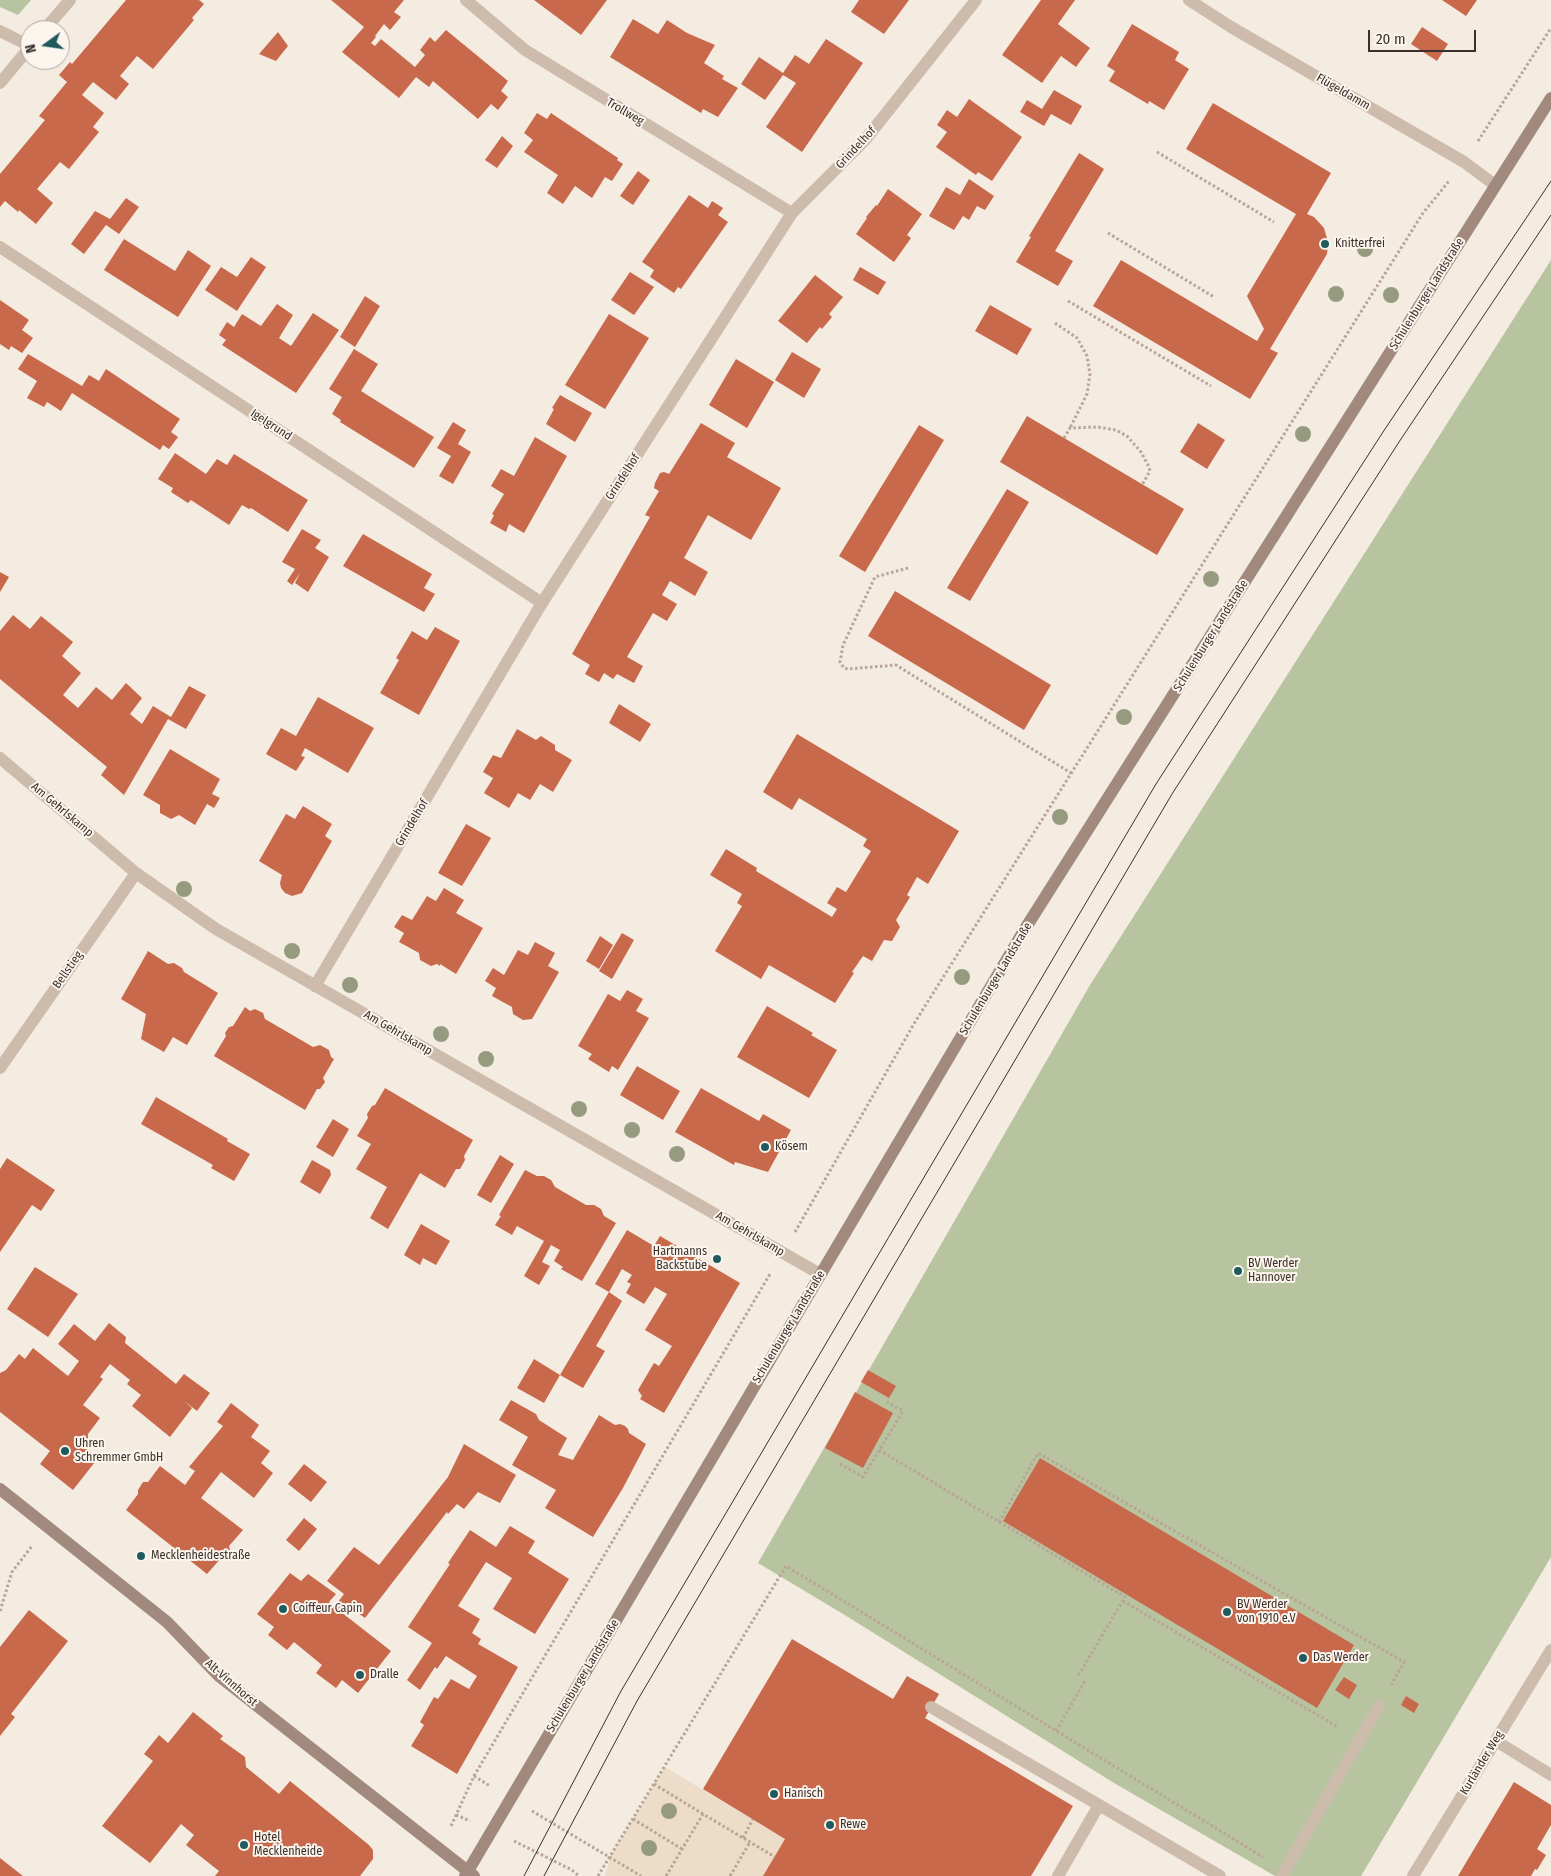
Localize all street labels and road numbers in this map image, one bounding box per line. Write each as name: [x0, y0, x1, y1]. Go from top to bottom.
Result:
street label: Flügeldamm: [1313, 71, 1373, 113]
street label: Trollweg: [604, 95, 646, 129]
street label: Grindelhof: [833, 124, 879, 172]
street label: Schulenburger Landstraße: [1387, 235, 1467, 353]
street label: Igelgrund: [248, 406, 294, 444]
street label: Grindelhof: [603, 451, 643, 503]
street label: Schulenburger Landstraße: [1171, 577, 1251, 695]
street label: Am Gehrlskamp: [28, 780, 96, 840]
street label: Grindelhof: [392, 797, 432, 849]
street label: Schulenburger Landstraße: [957, 920, 1035, 1038]
street label: Bellstieg: [50, 948, 86, 992]
street label: Am Gehrlskamp: [361, 1008, 435, 1058]
street label: Am Gehrlskamp: [713, 1209, 787, 1259]
street label: Schulenburger Landstraße: [750, 1268, 828, 1386]
street label: Schulenburger Landstraße: [544, 1617, 622, 1735]
street label: Alt-Vinnhorst: [202, 1656, 260, 1710]
street label: Kurländer Weg: [1457, 1729, 1507, 1797]

